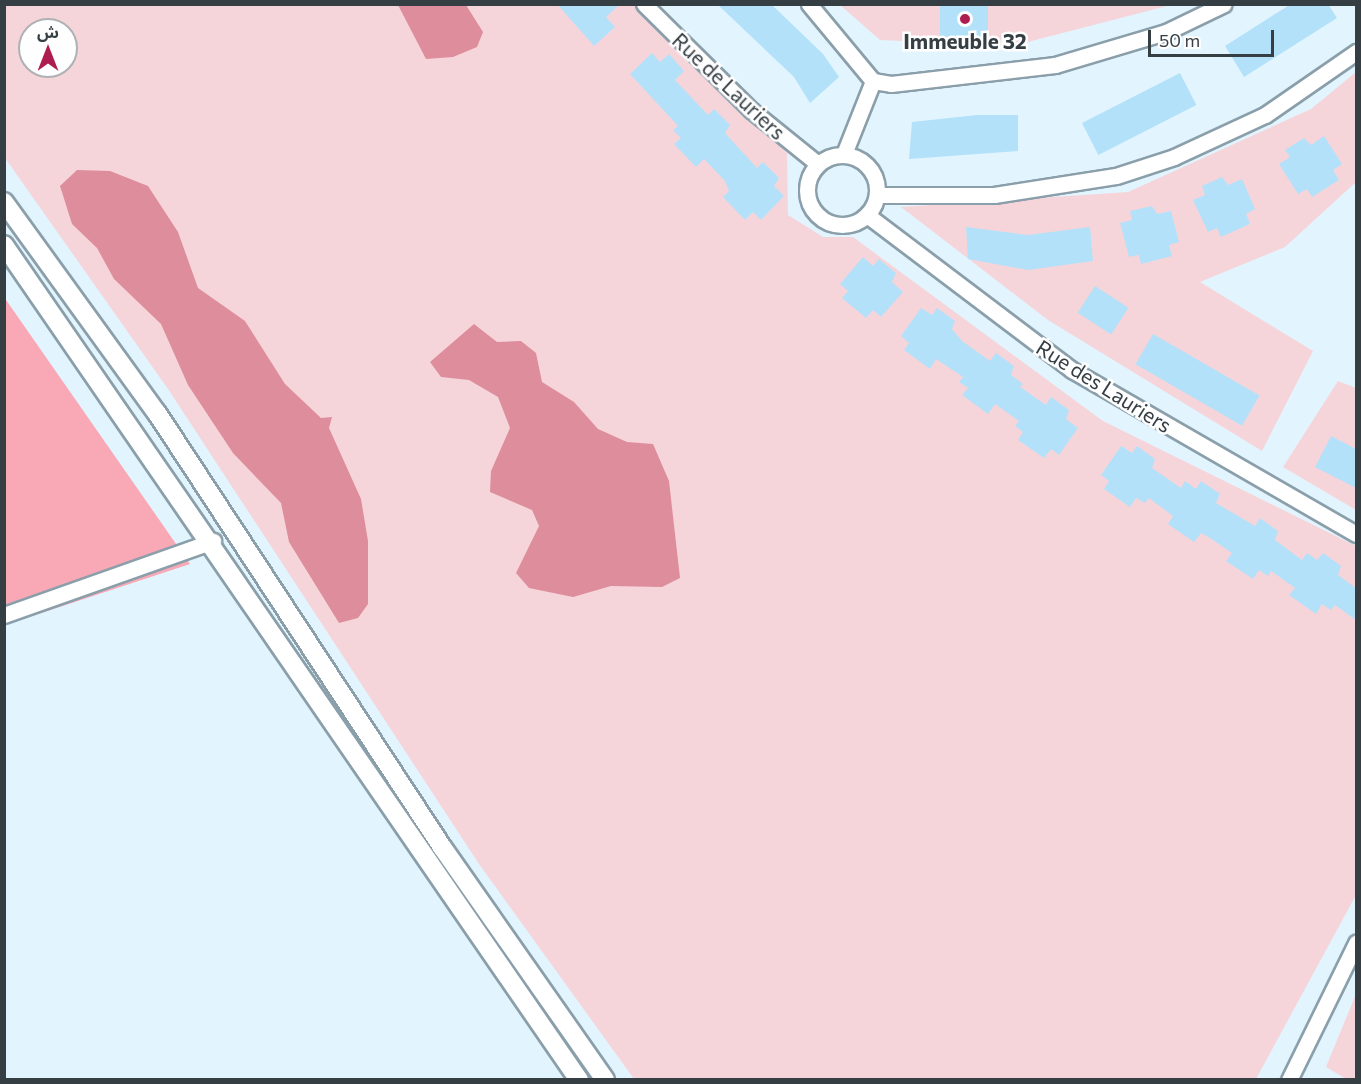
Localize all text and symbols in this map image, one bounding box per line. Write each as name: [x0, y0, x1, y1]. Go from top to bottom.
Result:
marker: Immeuble 32: [958, 12, 972, 26]
north arrow: [18, 18, 78, 78]
scale bar: [1151, 18, 1277, 56]
text: ش: [37, 22, 59, 41]
street label: Rue de Lauriers: [667, 27, 791, 145]
place label: Immeuble 32: [903, 28, 1027, 54]
text: 50 m: [1159, 29, 1200, 51]
street label: Rue des Lauriers: [1032, 334, 1176, 438]

